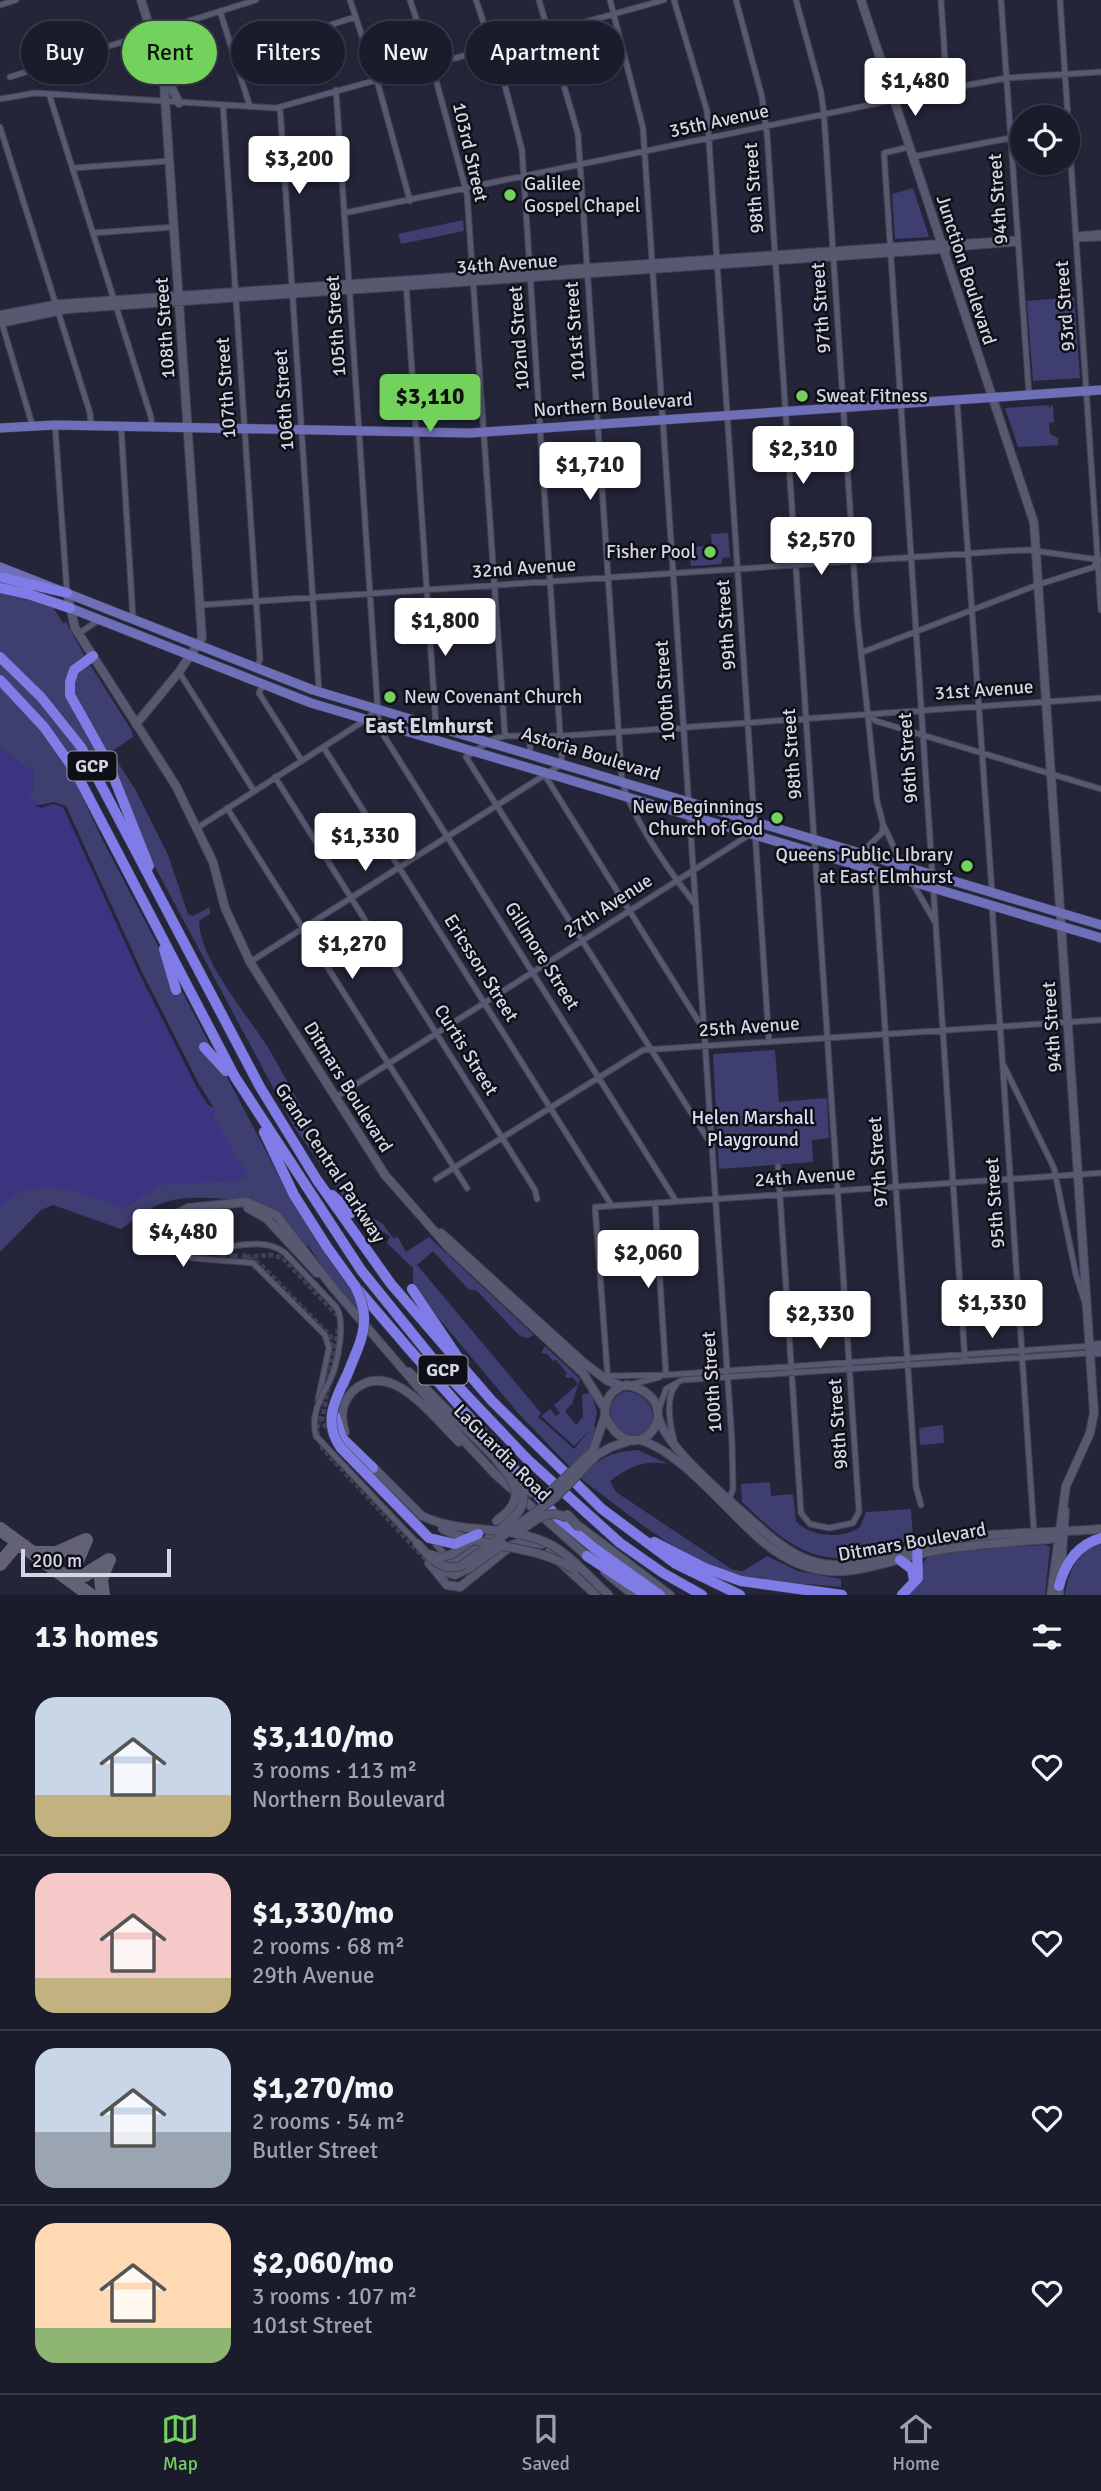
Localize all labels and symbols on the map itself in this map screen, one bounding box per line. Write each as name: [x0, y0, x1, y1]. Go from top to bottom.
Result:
pin: $1,480: [858, 58, 972, 118]
street label: 35th Avenue: [667, 99, 771, 143]
street label: 103rd Street: [447, 100, 493, 204]
pin: $3,200: [242, 136, 356, 196]
street label: 98th Street: [739, 141, 769, 234]
street label: 94th Street: [983, 152, 1013, 245]
place label: Galilee Gospel Chapel: [524, 172, 640, 218]
marker: Galilee Gospel Chapel: [502, 187, 518, 203]
street label: Junction Boulevard: [930, 192, 1002, 348]
street label: 34th Avenue: [456, 249, 558, 279]
street label: 93rd Street: [1050, 259, 1080, 352]
street label: 97th Street: [806, 261, 836, 354]
street label: 105th Street: [320, 274, 352, 377]
street label: 108th Street: [149, 276, 181, 379]
street label: 101st Street: [560, 280, 590, 381]
street label: 102nd Street: [503, 284, 535, 391]
street label: 107th Street: [210, 336, 242, 439]
street label: 106th Street: [268, 348, 300, 451]
pin: $3,110: [373, 374, 487, 434]
place label: Sweat Fitness: [816, 384, 928, 408]
street label: Northern Boulevard: [532, 387, 694, 423]
marker: Sweat Fitness: [794, 388, 810, 404]
pin: $2,310: [746, 426, 860, 486]
pin: $1,710: [533, 442, 647, 502]
pin: $2,570: [764, 518, 878, 577]
place label: Fisher Pool: [606, 540, 696, 564]
marker: Fisher Pool: [702, 544, 718, 560]
street label: 32nd Avenue: [471, 552, 577, 584]
street label: 99th Street: [711, 578, 741, 671]
pin: $1,800: [388, 598, 502, 658]
street label: 100th Street: [649, 639, 681, 742]
street label: 31st Avenue: [934, 675, 1034, 705]
place label: New Covenant Church: [404, 685, 582, 709]
marker: New Covenant Church: [382, 689, 398, 705]
street label: 98th Street: [777, 707, 807, 800]
street label: 96th Street: [893, 711, 923, 804]
district label: East Elmhurst: [365, 713, 493, 739]
street label: Astoria Boulevard: [519, 721, 663, 787]
road number: GCP: [68, 752, 116, 780]
place label: New Beginnings Church of God: [632, 795, 763, 841]
marker: New Beginnings Church of God: [769, 810, 785, 826]
pin: $1,330: [308, 814, 422, 873]
place label: Queens Public LIbrary at East Elmhurst: [776, 843, 953, 889]
marker: Queens Public LIbrary at East Elmhurst: [959, 858, 975, 874]
street label: 27th Avenue: [559, 868, 657, 944]
street label: Gillmore Street: [499, 897, 585, 1015]
street label: Ericsson Street: [438, 910, 524, 1027]
pin: $1,270: [295, 922, 409, 981]
street label: 94th Street: [1037, 980, 1067, 1073]
street label: Curtis Street: [429, 1000, 504, 1100]
street label: 25th Avenue: [698, 1012, 800, 1042]
street label: Ditmars Boulevard: [298, 1017, 398, 1157]
street label: Grand Central Parkway: [269, 1079, 391, 1248]
park label: Helen Marshall Playground: [692, 1106, 814, 1152]
street label: 97th Street: [863, 1115, 893, 1208]
street label: 95th Street: [980, 1156, 1010, 1249]
street label: 24th Avenue: [754, 1162, 856, 1192]
pin: $4,480: [126, 1210, 240, 1269]
pin: $2,060: [591, 1230, 705, 1290]
pin: $1,330: [935, 1280, 1049, 1340]
pin: $2,330: [763, 1292, 877, 1351]
street label: 100th Street: [696, 1330, 728, 1433]
road number: GCP: [418, 1356, 467, 1385]
street label: 98th Street: [823, 1377, 853, 1470]
street label: LaGuardia Road: [448, 1399, 556, 1507]
street label: Ditmars Boulevard: [836, 1517, 988, 1567]
scale bar: [21, 1546, 172, 1578]

